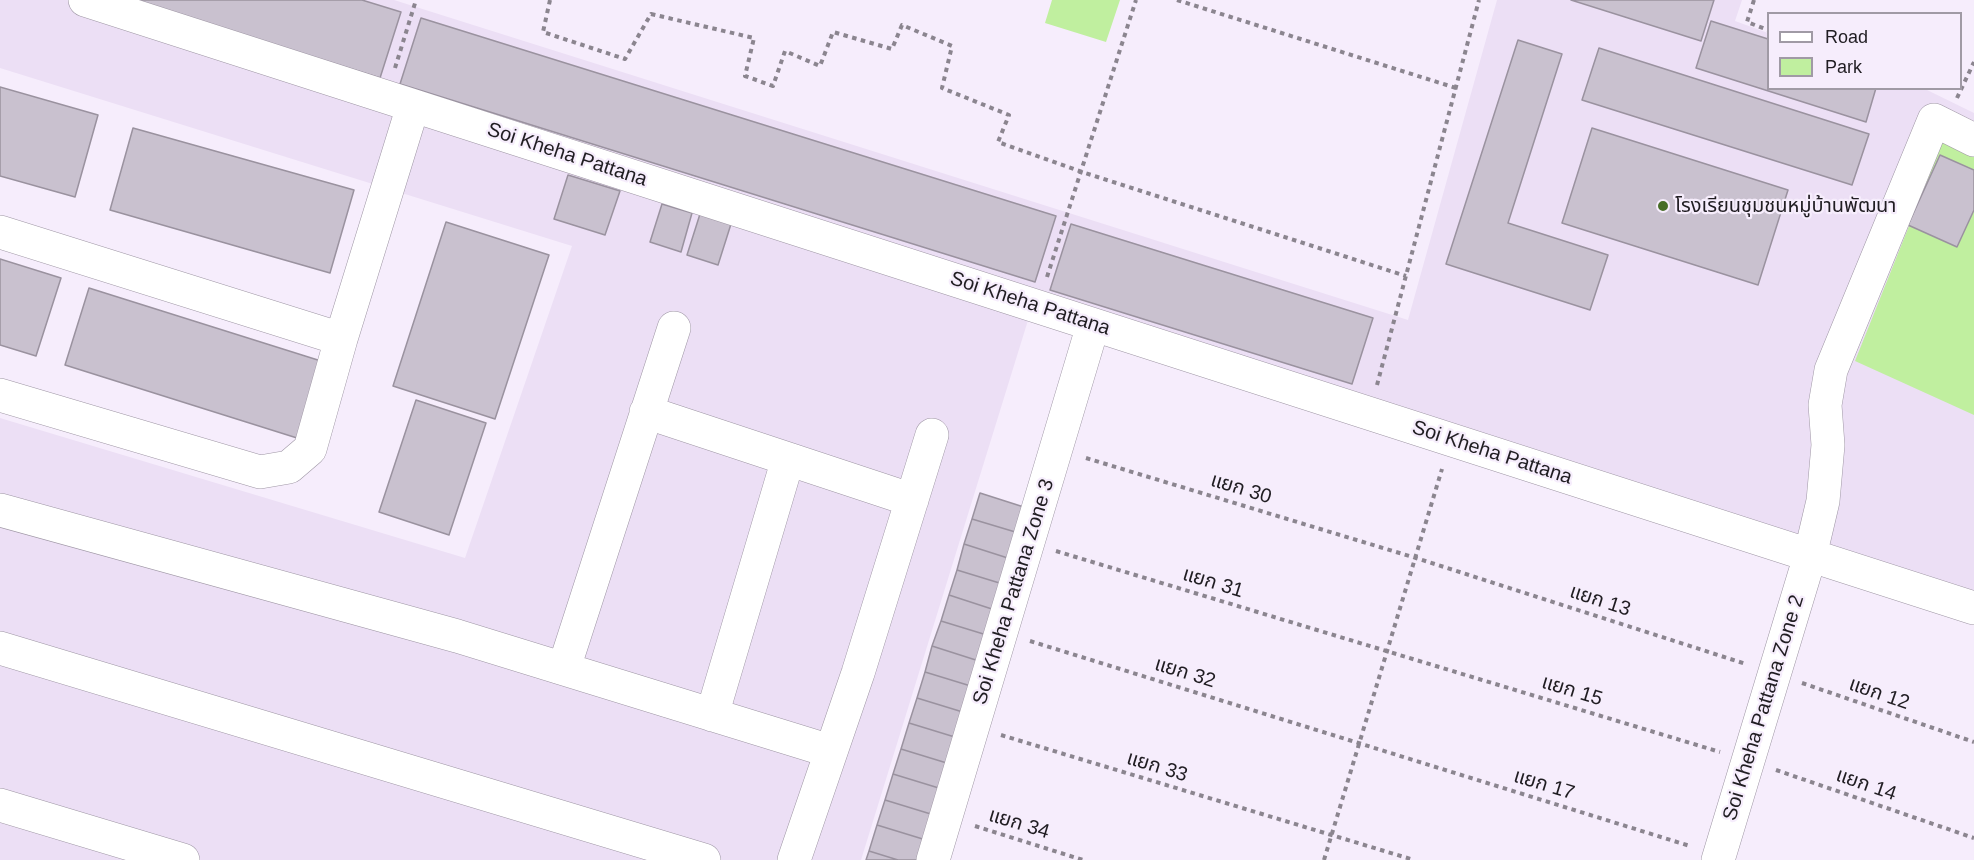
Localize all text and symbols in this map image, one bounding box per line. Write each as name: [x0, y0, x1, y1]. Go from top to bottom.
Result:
legend: [1767, 12, 1962, 90]
text: Road: [1825, 27, 1868, 47]
text: Park: [1825, 57, 1862, 77]
street label: Soi Kheha Pattana: [484, 118, 650, 192]
place label: โรงเรียนชุมชนหมู่บ้านพัฒนา: [1675, 194, 1896, 218]
marker: โรงเรียนชุมชนหมู่บ้านพัฒนา: [1656, 199, 1670, 213]
street label: Soi Kheha Pattana: [947, 267, 1113, 341]
street label: Soi Kheha Pattana: [1409, 416, 1575, 490]
street label: แยก 30: [1208, 468, 1274, 510]
street label: Soi Kheha Pattana Zone 3: [968, 476, 1060, 708]
street label: แยก 31: [1180, 562, 1246, 604]
street label: แยก 13: [1567, 580, 1633, 622]
street label: Soi Kheha Pattana Zone 2: [1718, 592, 1810, 824]
street label: แยก 32: [1152, 652, 1218, 694]
street label: แยก 15: [1539, 670, 1605, 712]
street label: แยก 12: [1846, 672, 1912, 716]
street label: แยก 33: [1124, 746, 1190, 788]
street label: แยก 14: [1833, 763, 1899, 807]
street label: แยก 17: [1511, 764, 1577, 806]
street label: แยก 34: [986, 803, 1052, 845]

